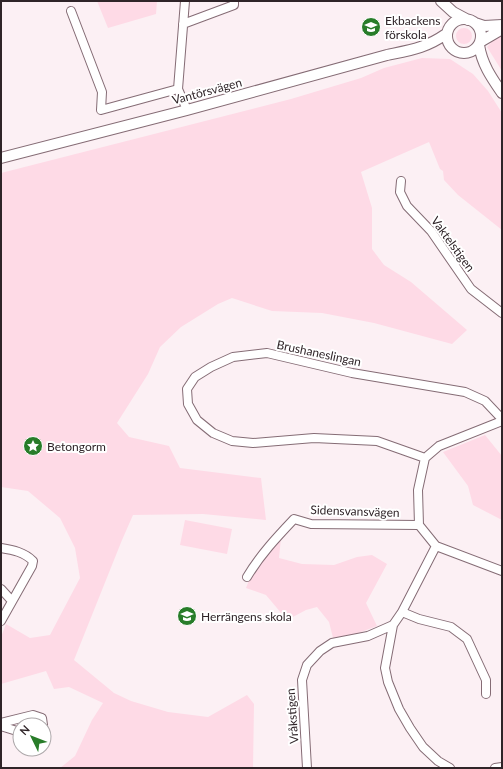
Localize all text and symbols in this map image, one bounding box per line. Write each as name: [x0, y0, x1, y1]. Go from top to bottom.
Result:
place label: Ekbackens förskola: [385, 13, 440, 42]
school or university icon: Ekbackens förskola: [360, 16, 382, 38]
street label: Vantörsvägen: [171, 74, 243, 108]
street label: Vaktelstigen: [428, 213, 478, 275]
street label: Brushaneslingan: [275, 337, 363, 369]
place icon: Betongorm: [22, 435, 44, 457]
place label: Betongorm: [47, 439, 106, 454]
street label: Sidensvansvägen: [310, 502, 400, 520]
school or university icon: Herrängens skola: [176, 605, 198, 627]
place label: Herrängens skola: [201, 609, 292, 624]
street label: Vråkstigen: [283, 688, 301, 744]
north arrow: [12, 717, 52, 757]
text: N: [17, 722, 32, 737]

